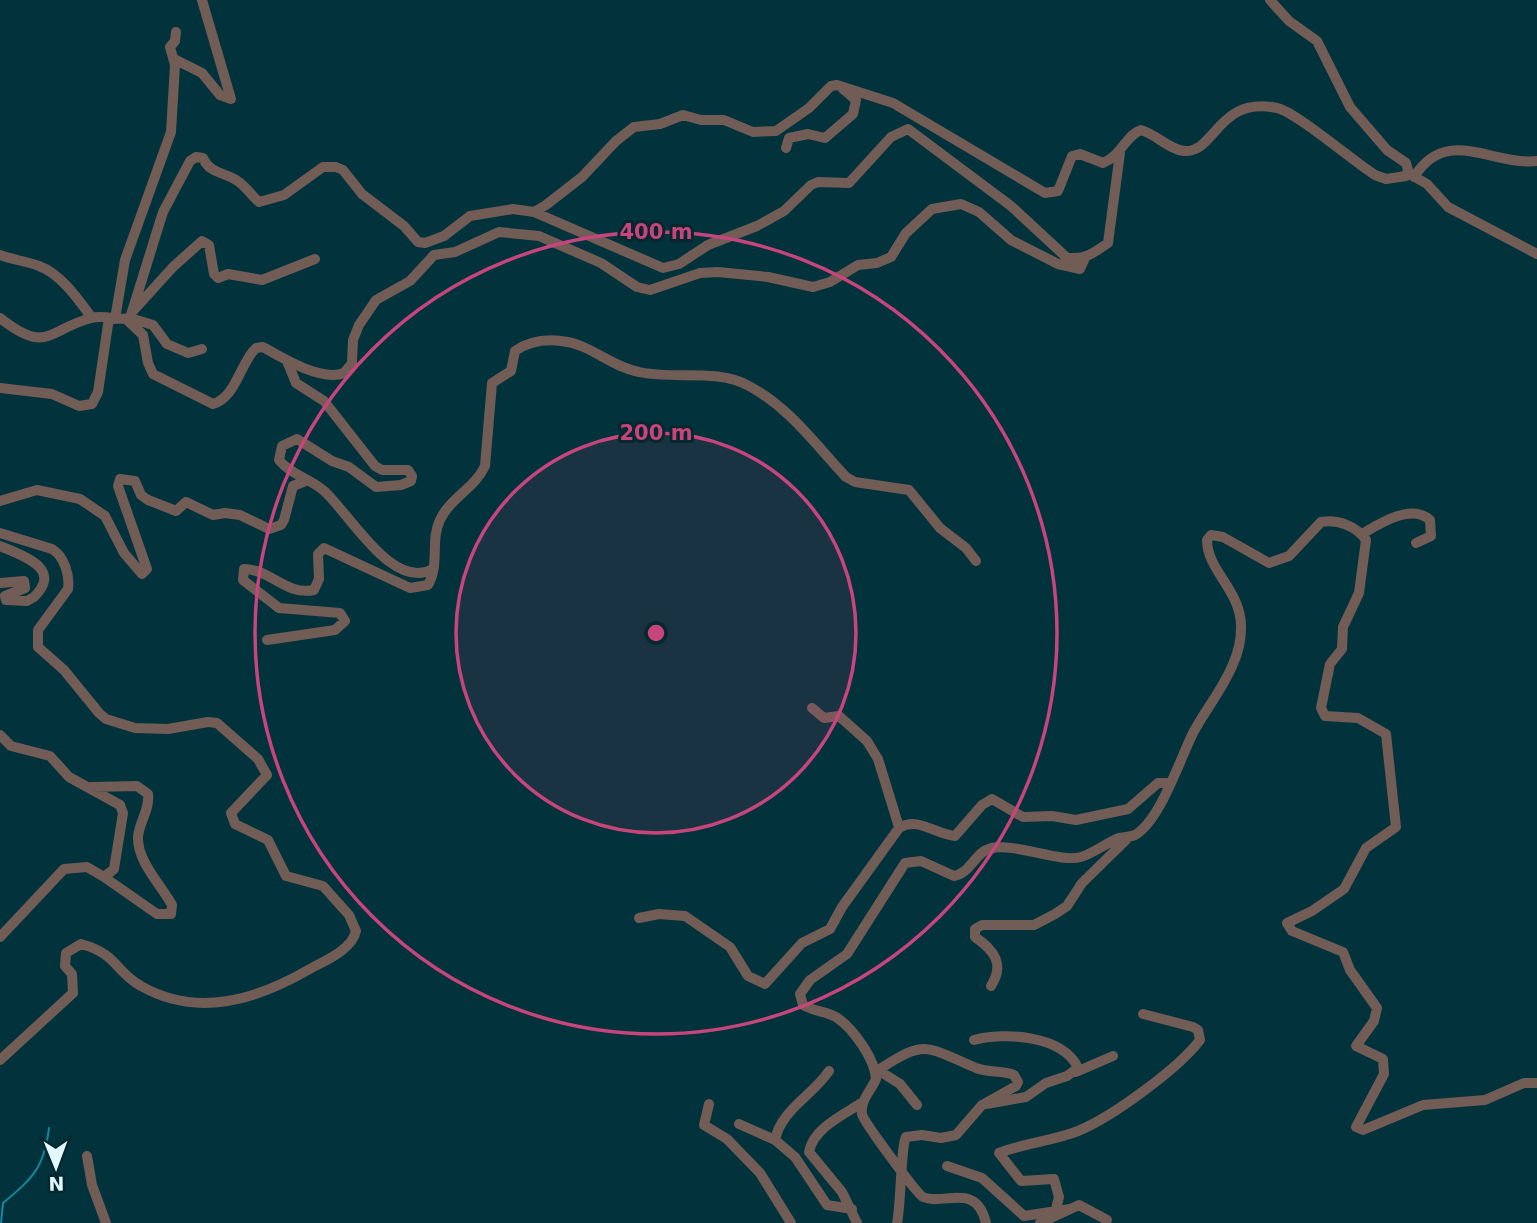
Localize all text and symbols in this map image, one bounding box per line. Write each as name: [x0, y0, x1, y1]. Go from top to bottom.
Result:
text: 400 m: [619, 220, 693, 244]
text: 200 m: [619, 421, 693, 445]
centre of rings: [644, 621, 668, 645]
north arrow: [21, 1132, 91, 1202]
text: N: [48, 1173, 64, 1195]

